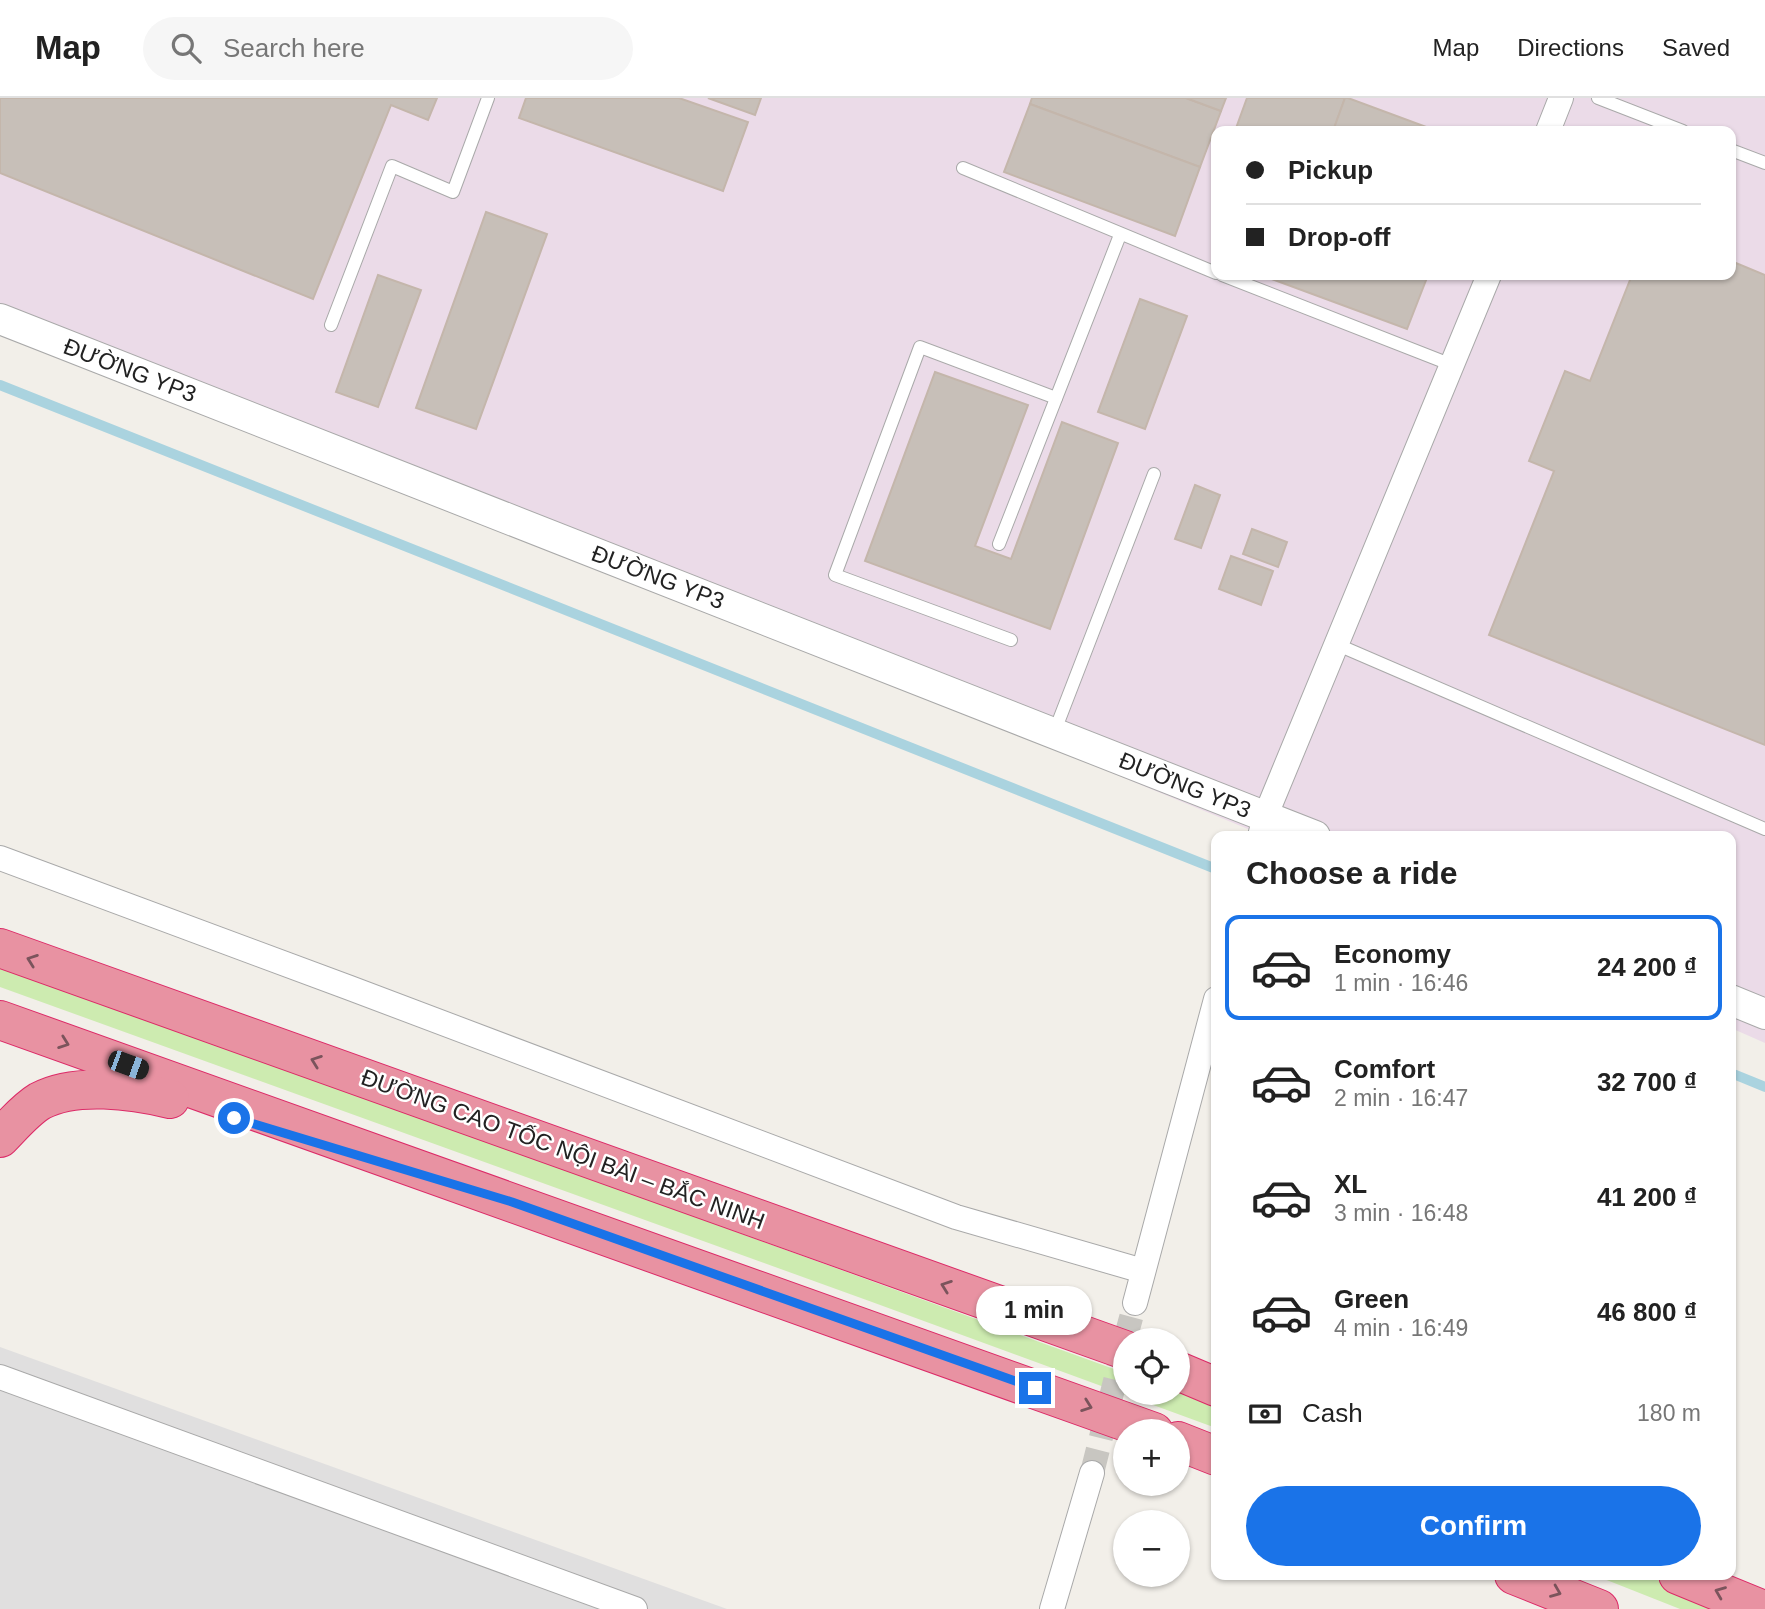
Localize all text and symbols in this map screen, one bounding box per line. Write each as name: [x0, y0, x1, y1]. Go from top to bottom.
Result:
search box: [143, 17, 633, 80]
text: Map: [35, 29, 101, 66]
icon: search: [167, 29, 205, 67]
text: Search here: [223, 33, 365, 63]
text: Map: [1433, 34, 1479, 61]
text: Directions: [1517, 34, 1624, 61]
text: Saved: [1662, 34, 1730, 61]
text: Pickup: [1288, 155, 1373, 185]
text: Drop-off: [1288, 222, 1391, 252]
street label: ĐƯỜNG YP3: [60, 333, 200, 407]
street label: ĐƯỜNG YP3: [588, 540, 728, 614]
street label: ĐƯỜNG YP3: [1115, 747, 1255, 823]
text: Choose a ride: [1246, 855, 1458, 891]
icon: car: [1250, 936, 1313, 999]
text: Economy: [1334, 939, 1451, 969]
text: 24 200 ₫: [1597, 952, 1697, 982]
one-way arrow: [27, 954, 39, 968]
text: 1 min · 16:46: [1334, 970, 1468, 996]
one-way arrow: [58, 1035, 70, 1049]
car: [105, 1048, 152, 1082]
icon: car: [1250, 1051, 1313, 1114]
text: Comfort: [1334, 1054, 1435, 1084]
one-way arrow: [310, 1055, 322, 1069]
street label: ĐƯỜNG CAO TỐC NỘI BÀI – BẮC NINH: [358, 1063, 769, 1234]
text: 32 700 ₫: [1597, 1067, 1697, 1097]
text: 2 min · 16:47: [1334, 1085, 1468, 1111]
route start: [218, 1102, 250, 1134]
icon: car: [1250, 1166, 1313, 1229]
text: XL: [1334, 1169, 1367, 1199]
text: 41 200 ₫: [1597, 1182, 1697, 1212]
text: 3 min · 16:48: [1334, 1200, 1468, 1226]
one-way arrow: [940, 1280, 952, 1294]
icon: car: [1250, 1281, 1313, 1344]
text: Green: [1334, 1284, 1409, 1314]
callout: 1 min: [977, 1286, 1093, 1336]
text: 1 min: [1004, 1297, 1064, 1323]
text: 46 800 ₫: [1597, 1297, 1697, 1327]
text: 4 min · 16:49: [1334, 1315, 1468, 1341]
map controls: [1113, 1328, 1190, 1587]
button: locate: [1113, 1328, 1190, 1405]
route end: [1019, 1372, 1051, 1404]
icon: cash: [1246, 1395, 1284, 1433]
one-way arrow: [1080, 1398, 1092, 1412]
text: Cash: [1302, 1398, 1363, 1428]
text: 180 m: [1637, 1400, 1701, 1426]
button: +: [1113, 1419, 1190, 1496]
button: Confirm: [1246, 1486, 1701, 1566]
button: −: [1113, 1510, 1190, 1587]
one-way arrow: [1549, 1584, 1562, 1598]
one-way arrow: [1714, 1586, 1727, 1600]

